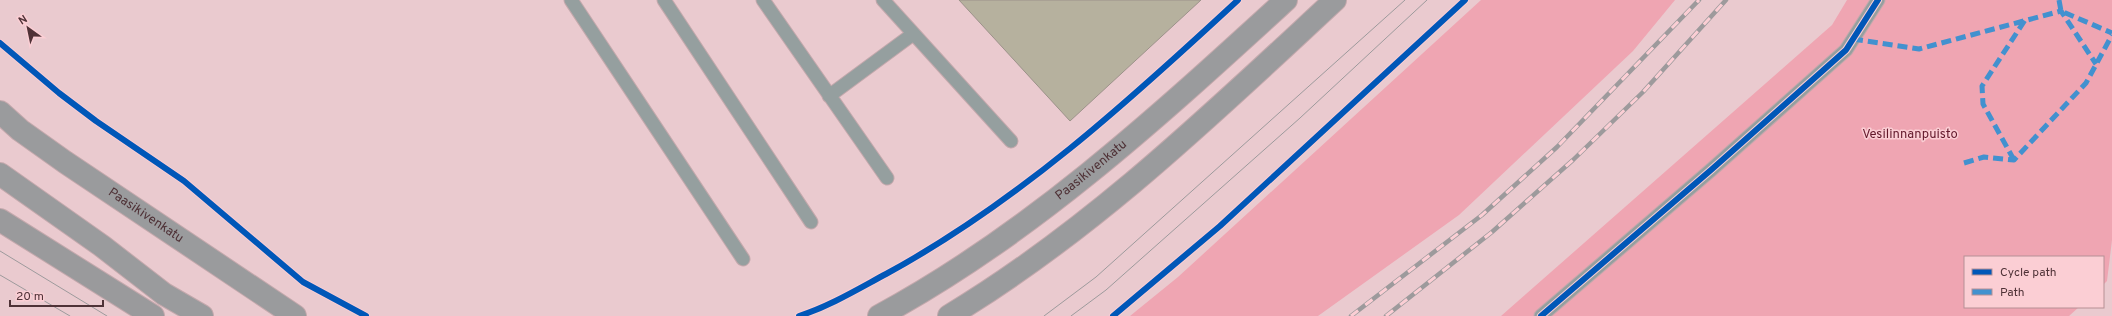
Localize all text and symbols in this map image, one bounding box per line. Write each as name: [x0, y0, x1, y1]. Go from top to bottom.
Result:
north arrow: [8, 8, 48, 48]
text: N: [16, 12, 30, 28]
park label: Vesilinnanpuisto: [1862, 127, 1958, 143]
street label: Paasikivenkatu: [1053, 137, 1131, 204]
street label: Paasikivenkatu: [105, 185, 186, 247]
legend: [1964, 256, 2104, 308]
text: Cycle path: [2000, 265, 2057, 281]
scale bar: [10, 282, 103, 308]
text: Path: [2000, 285, 2025, 301]
text: 20 m: [16, 289, 44, 305]

